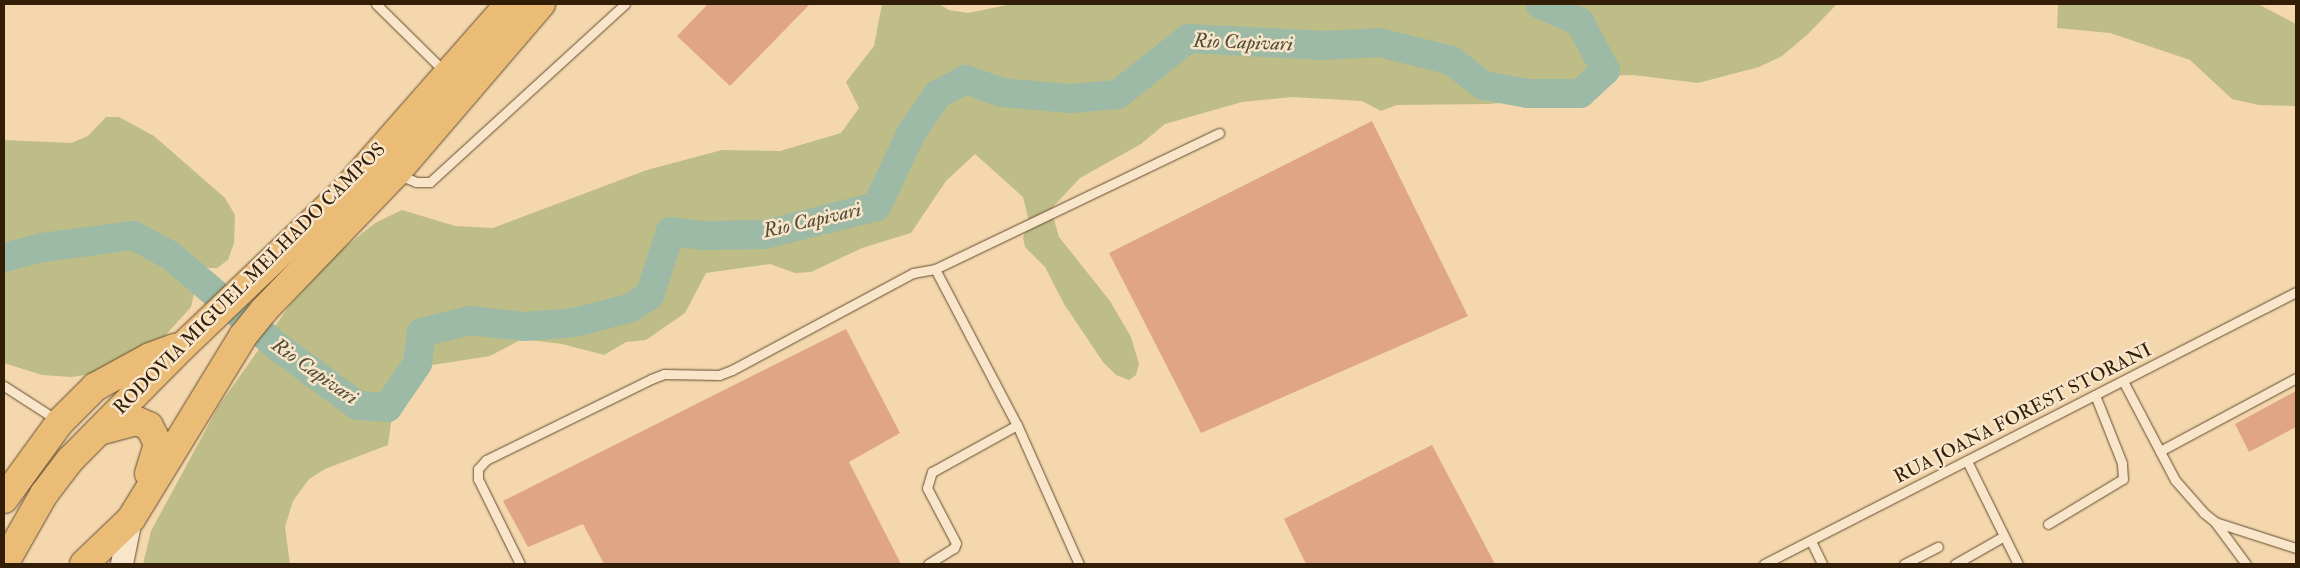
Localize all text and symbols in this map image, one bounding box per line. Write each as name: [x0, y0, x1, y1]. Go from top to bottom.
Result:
water label: Rio Capivari: [1193, 28, 1293, 56]
street label: RODOVIA MIGUEL MELHADO CAMPOS: [109, 138, 391, 420]
water label: Rio Capivari: [761, 197, 863, 243]
water label: Rio Capivari: [267, 333, 363, 409]
street label: RUA JOANA FOREST STORANI: [1891, 339, 2155, 489]

